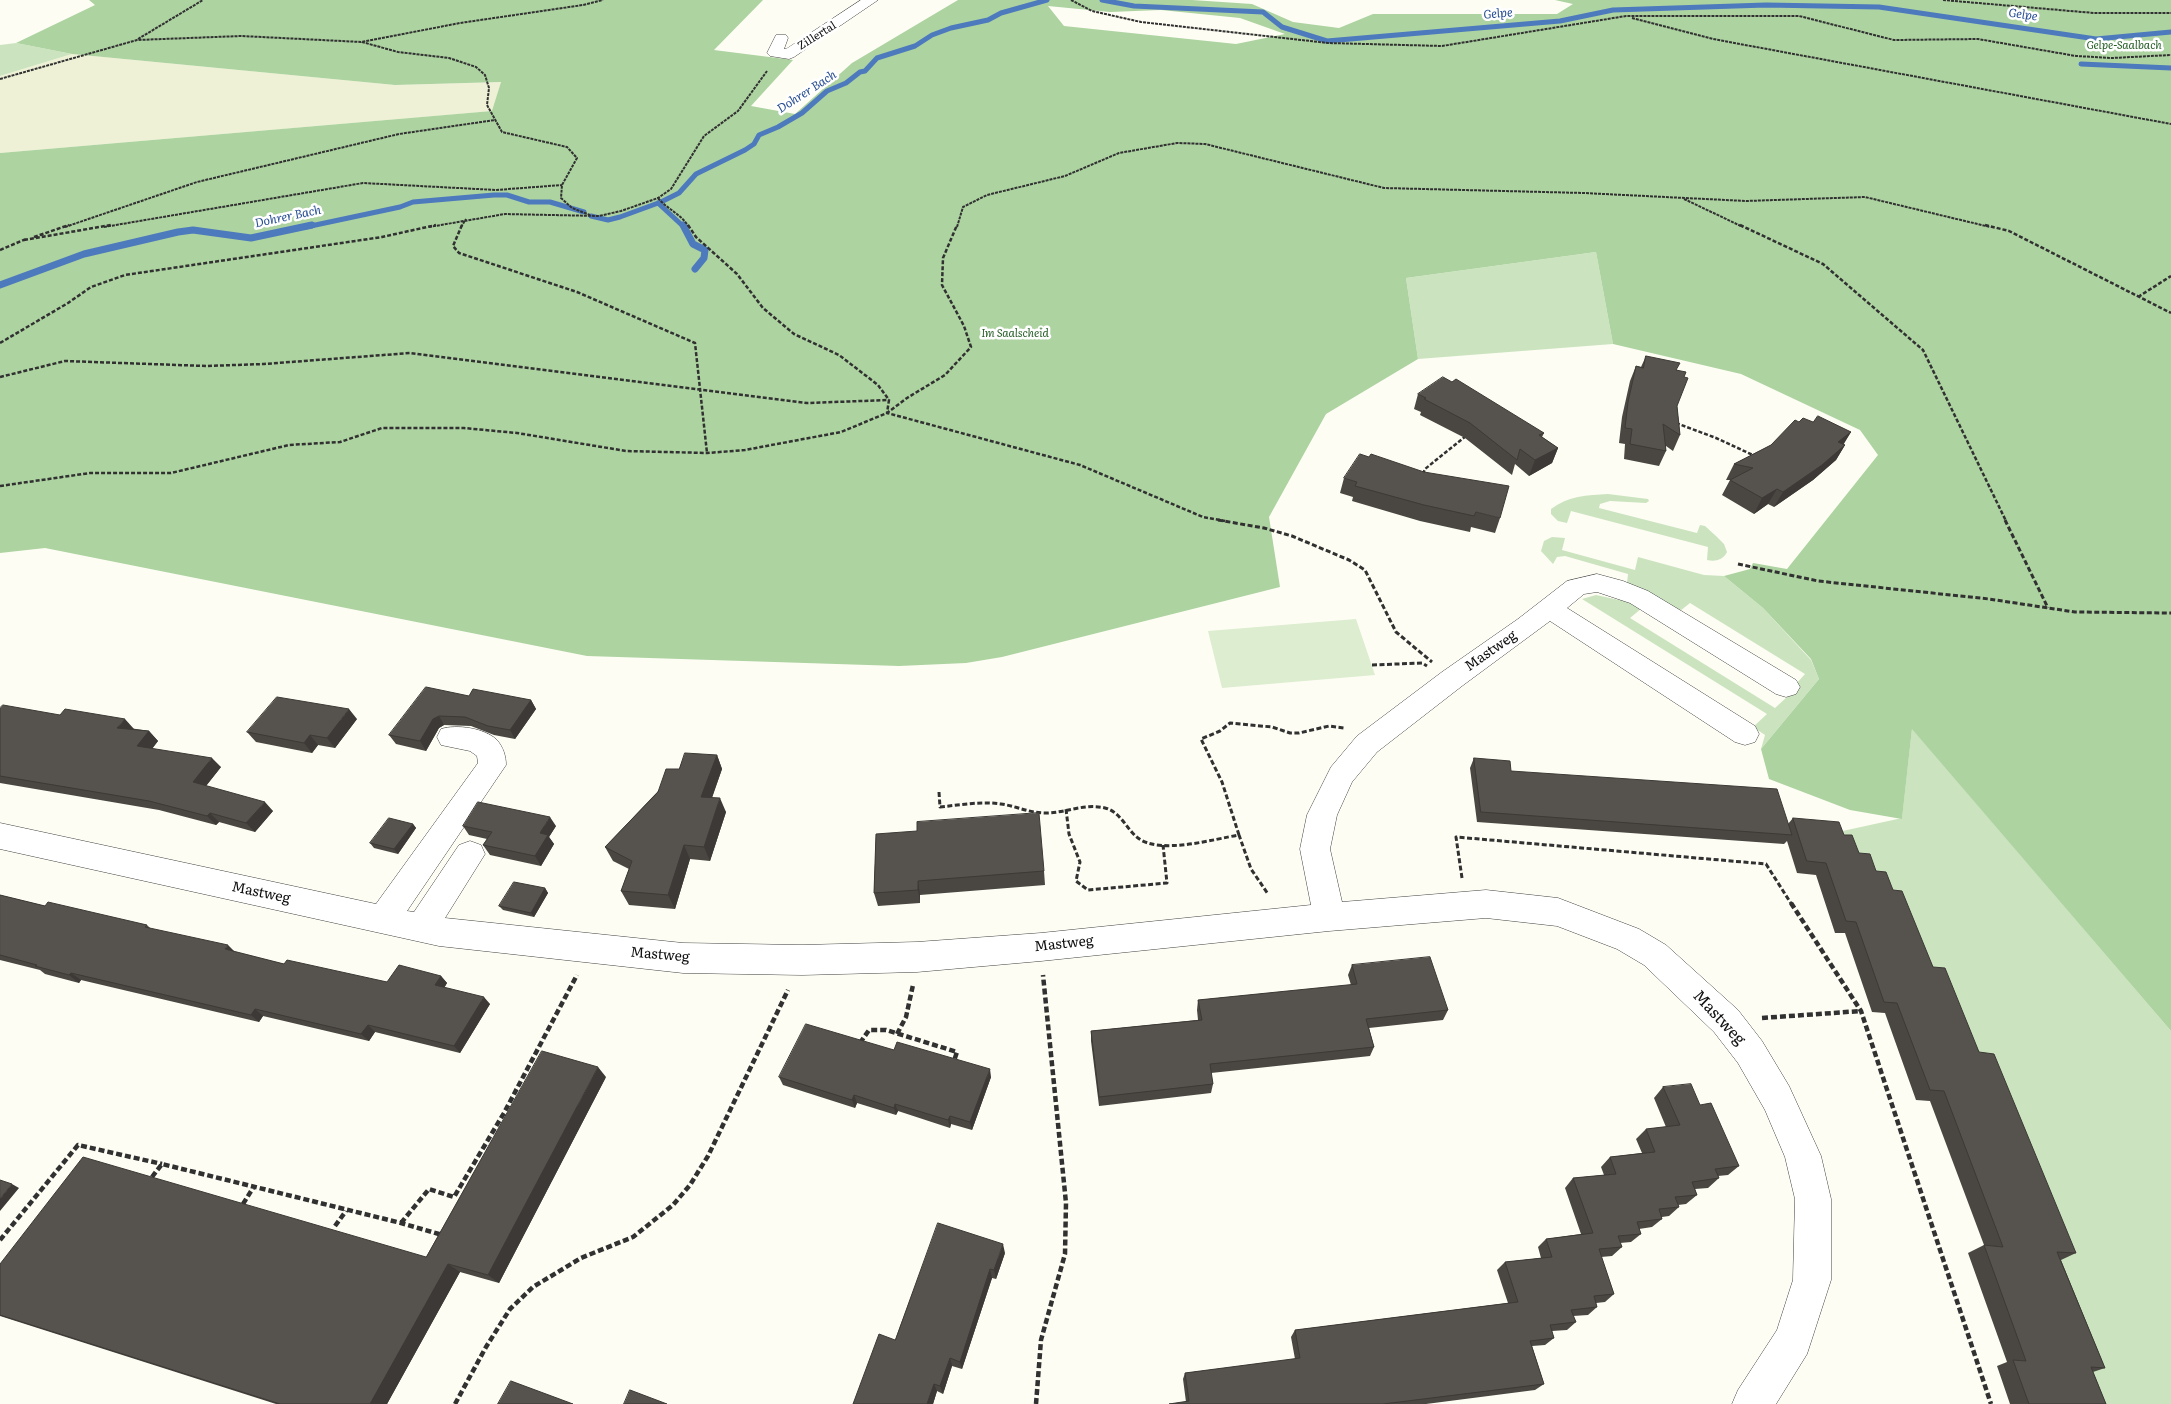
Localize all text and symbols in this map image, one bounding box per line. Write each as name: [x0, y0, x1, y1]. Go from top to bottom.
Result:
water label: Gelpe: [1483, 6, 1513, 22]
water label: Gelpe: [2008, 6, 2038, 24]
street label: Zillertal: [795, 19, 839, 53]
park label: Gelpe-Saalbach: [2086, 39, 2162, 53]
water label: Dohrer Bach: [775, 68, 839, 116]
water label: Dohrer Bach: [254, 203, 322, 231]
park label: Im Saalscheid: [981, 327, 1049, 341]
street label: Mastweg: [1462, 627, 1520, 675]
street label: Mastweg: [230, 879, 292, 907]
street label: Mastweg: [1033, 933, 1095, 955]
street label: Mastweg: [630, 944, 690, 966]
street label: Mastweg: [1689, 987, 1749, 1049]

